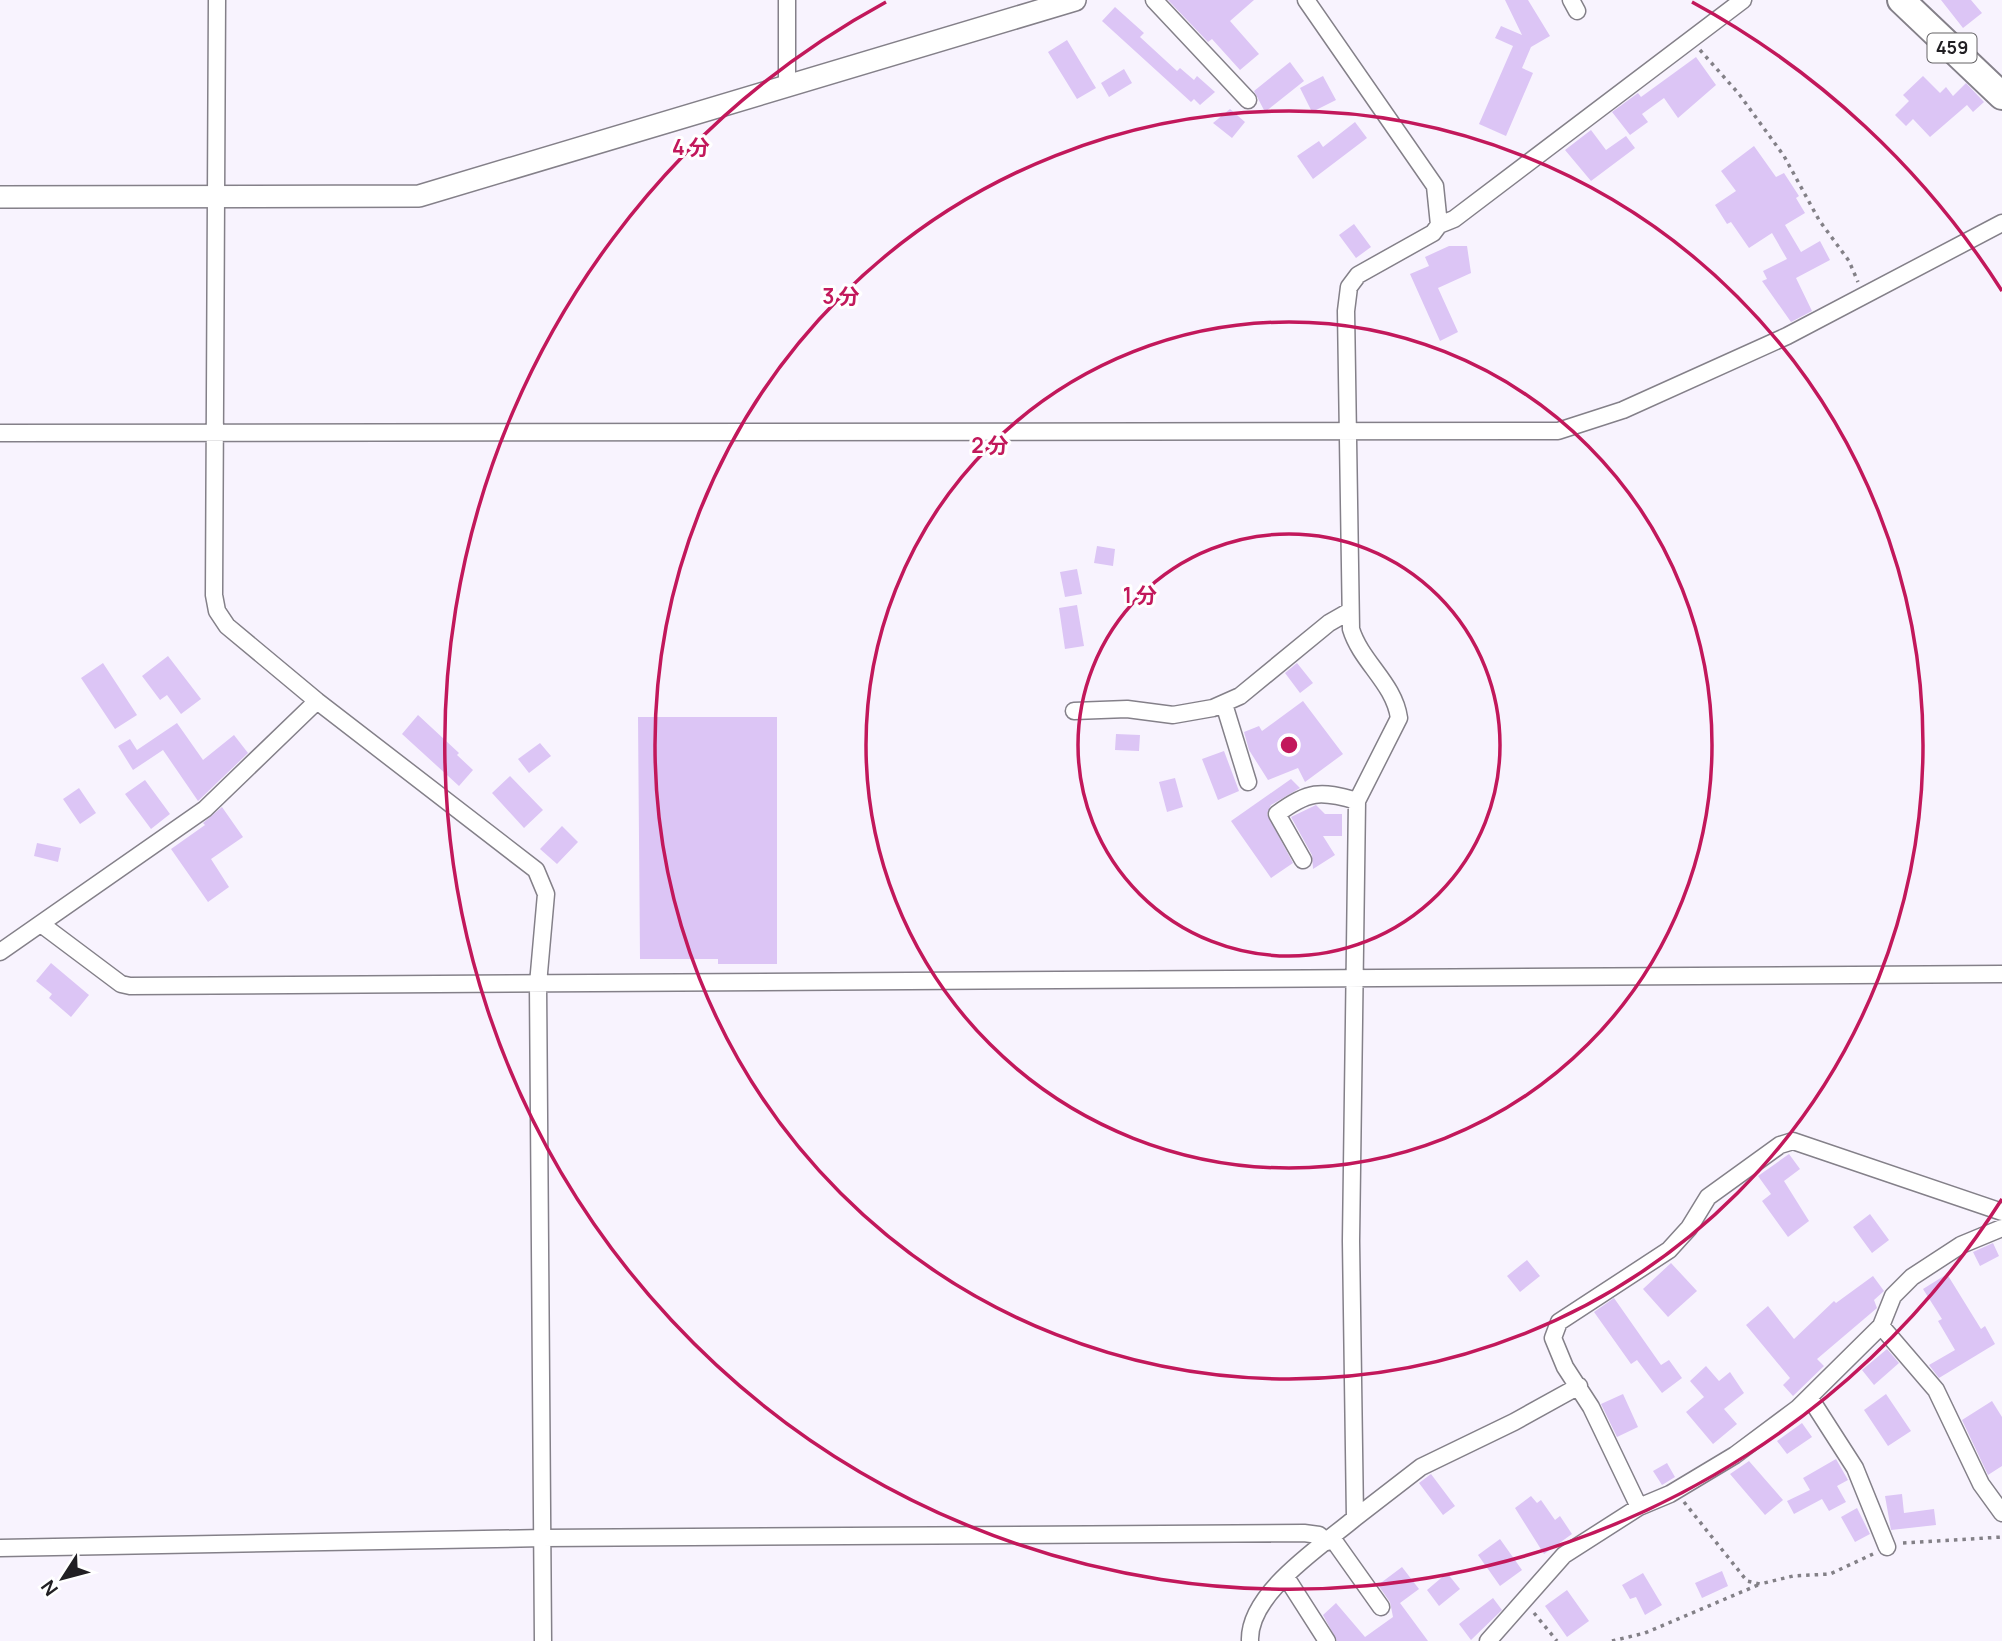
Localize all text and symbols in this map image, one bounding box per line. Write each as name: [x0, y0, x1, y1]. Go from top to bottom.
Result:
road number: 459: [1927, 33, 1976, 62]
text: 4 分: [672, 133, 710, 161]
text: 3 分: [822, 282, 860, 310]
text: 2 分: [971, 431, 1009, 459]
text: 1 分: [1123, 581, 1157, 609]
centre of rings: [1277, 733, 1301, 757]
north arrow: [28, 1543, 98, 1613]
text: N: [35, 1575, 64, 1601]

